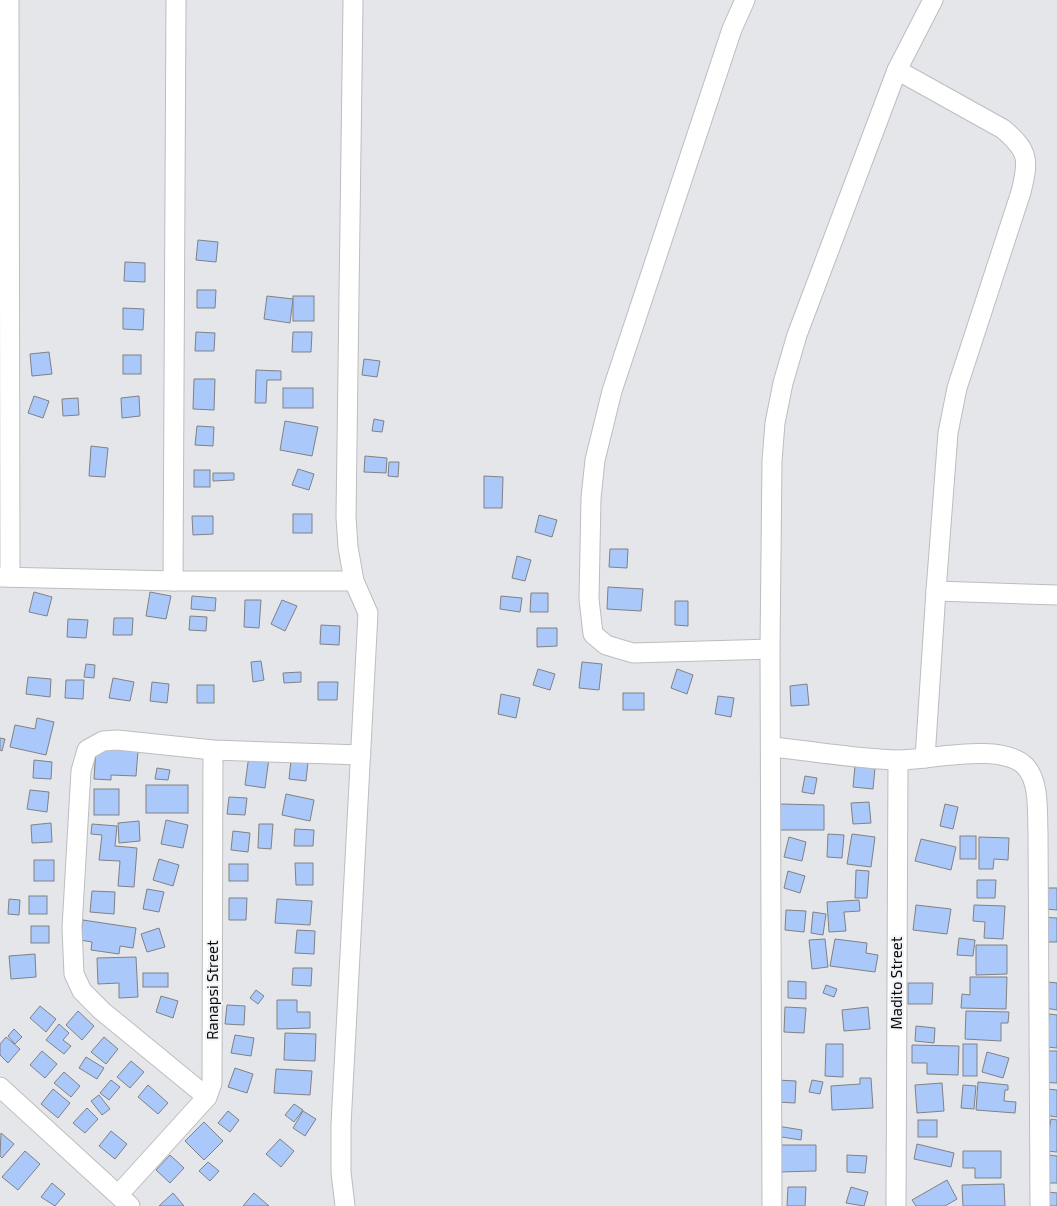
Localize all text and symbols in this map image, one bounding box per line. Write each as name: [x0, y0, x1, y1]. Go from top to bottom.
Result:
street label: Madito Street: [887, 936, 905, 1029]
street label: Ranapsi Street: [203, 940, 221, 1040]

